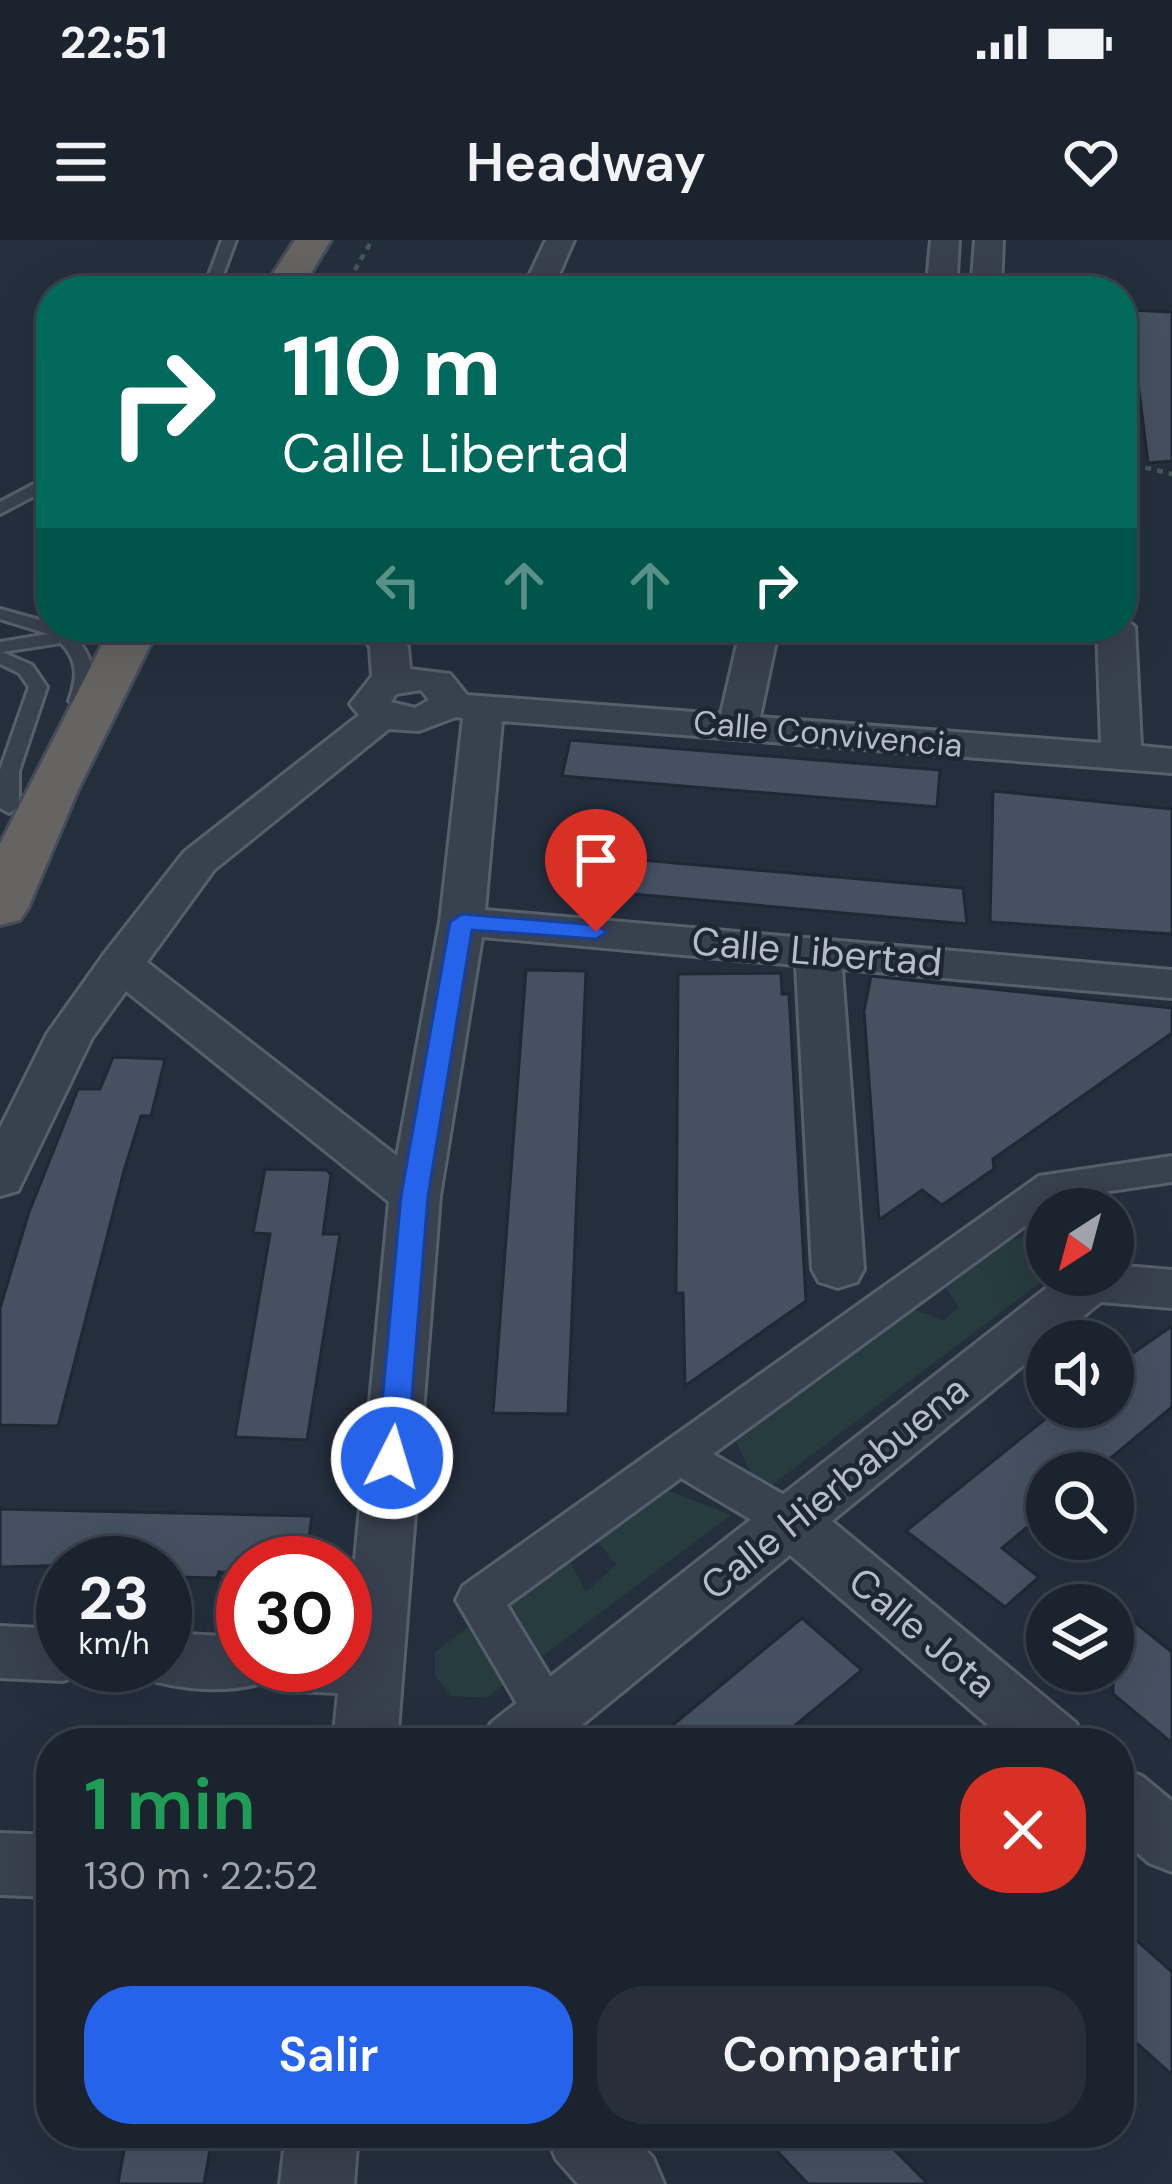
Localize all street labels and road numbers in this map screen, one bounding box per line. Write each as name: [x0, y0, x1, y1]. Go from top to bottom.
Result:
street label: Calle Convivencia: [692, 700, 964, 767]
street label: Calle Libertad: [690, 915, 944, 988]
street label: Calle Hierbabuena: [690, 1364, 978, 1611]
street label: Calle Jota: [838, 1556, 1007, 1709]

